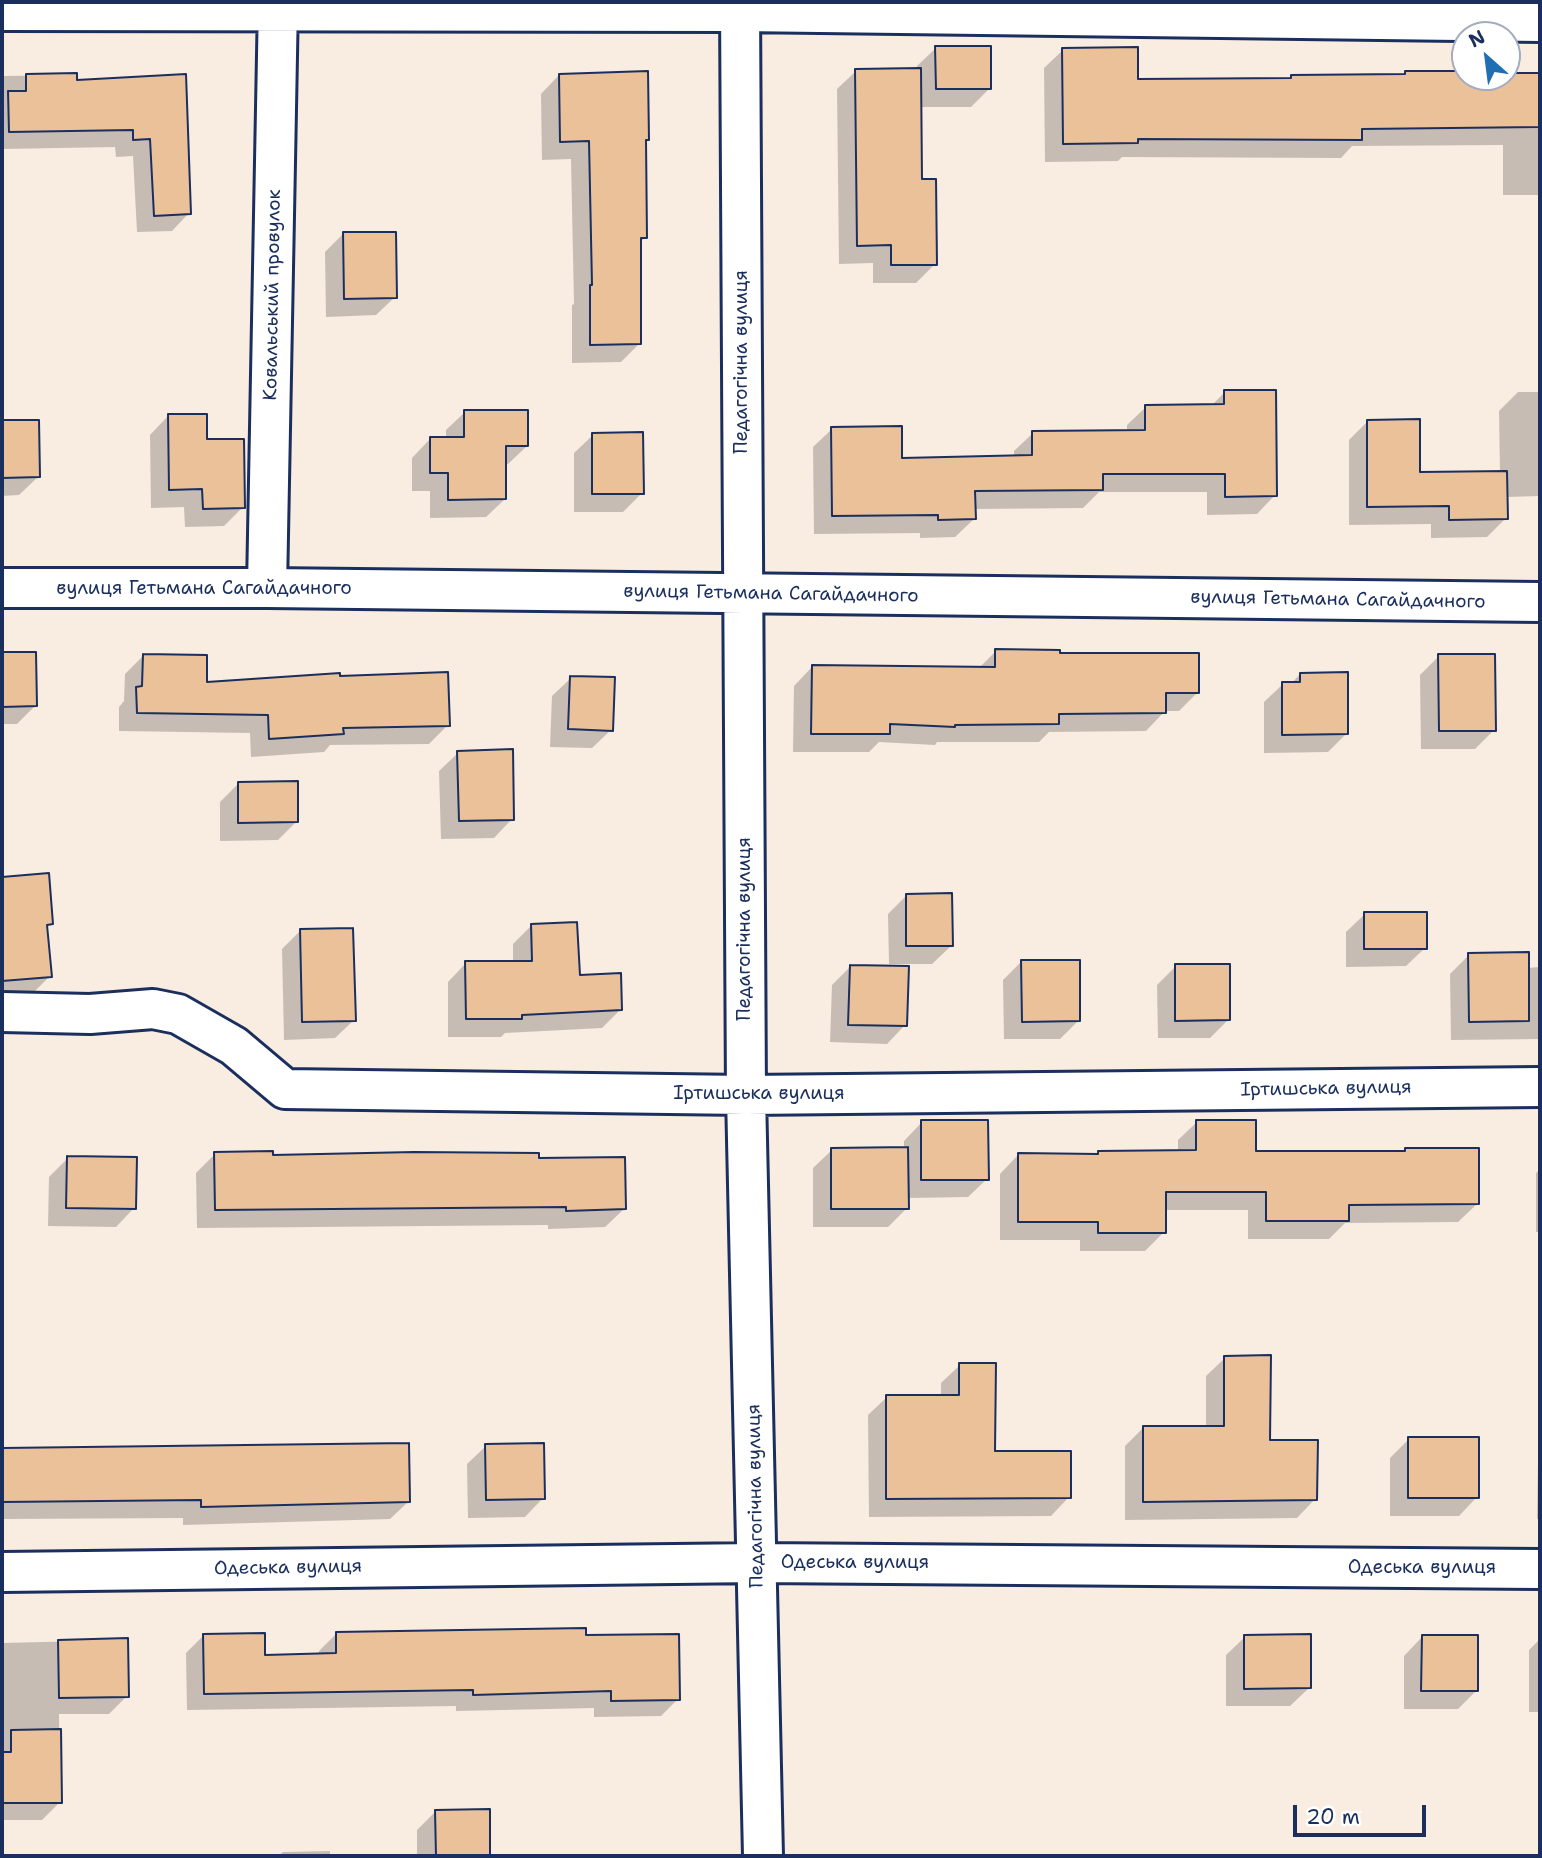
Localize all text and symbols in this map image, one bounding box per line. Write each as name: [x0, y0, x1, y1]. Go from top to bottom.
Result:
north arrow: [1451, 21, 1521, 91]
text: N: [1464, 24, 1489, 53]
street label: Ковальський провулок: [260, 189, 286, 401]
street label: Педагогічна вулиця: [731, 270, 753, 454]
street label: вулиця Гетьмана Сагайдачного: [56, 578, 352, 600]
street label: вулиця Гетьмана Сагайдачного: [623, 580, 919, 608]
street label: вулиця Гетьмана Сагайдачного: [1190, 586, 1486, 614]
street label: Педагогічна вулиця: [734, 837, 756, 1021]
street label: Іртишська вулиця: [1240, 1076, 1412, 1102]
street label: Іртишська вулиця: [673, 1083, 845, 1105]
street label: Педагогічна вулиця: [743, 1404, 769, 1588]
street label: Одеська вулиця: [781, 1552, 929, 1574]
street label: Одеська вулиця: [214, 1555, 362, 1581]
street label: Одеська вулиця: [1348, 1557, 1496, 1579]
scale bar: [1297, 1792, 1430, 1836]
text: 20 m: [1306, 1803, 1360, 1831]

